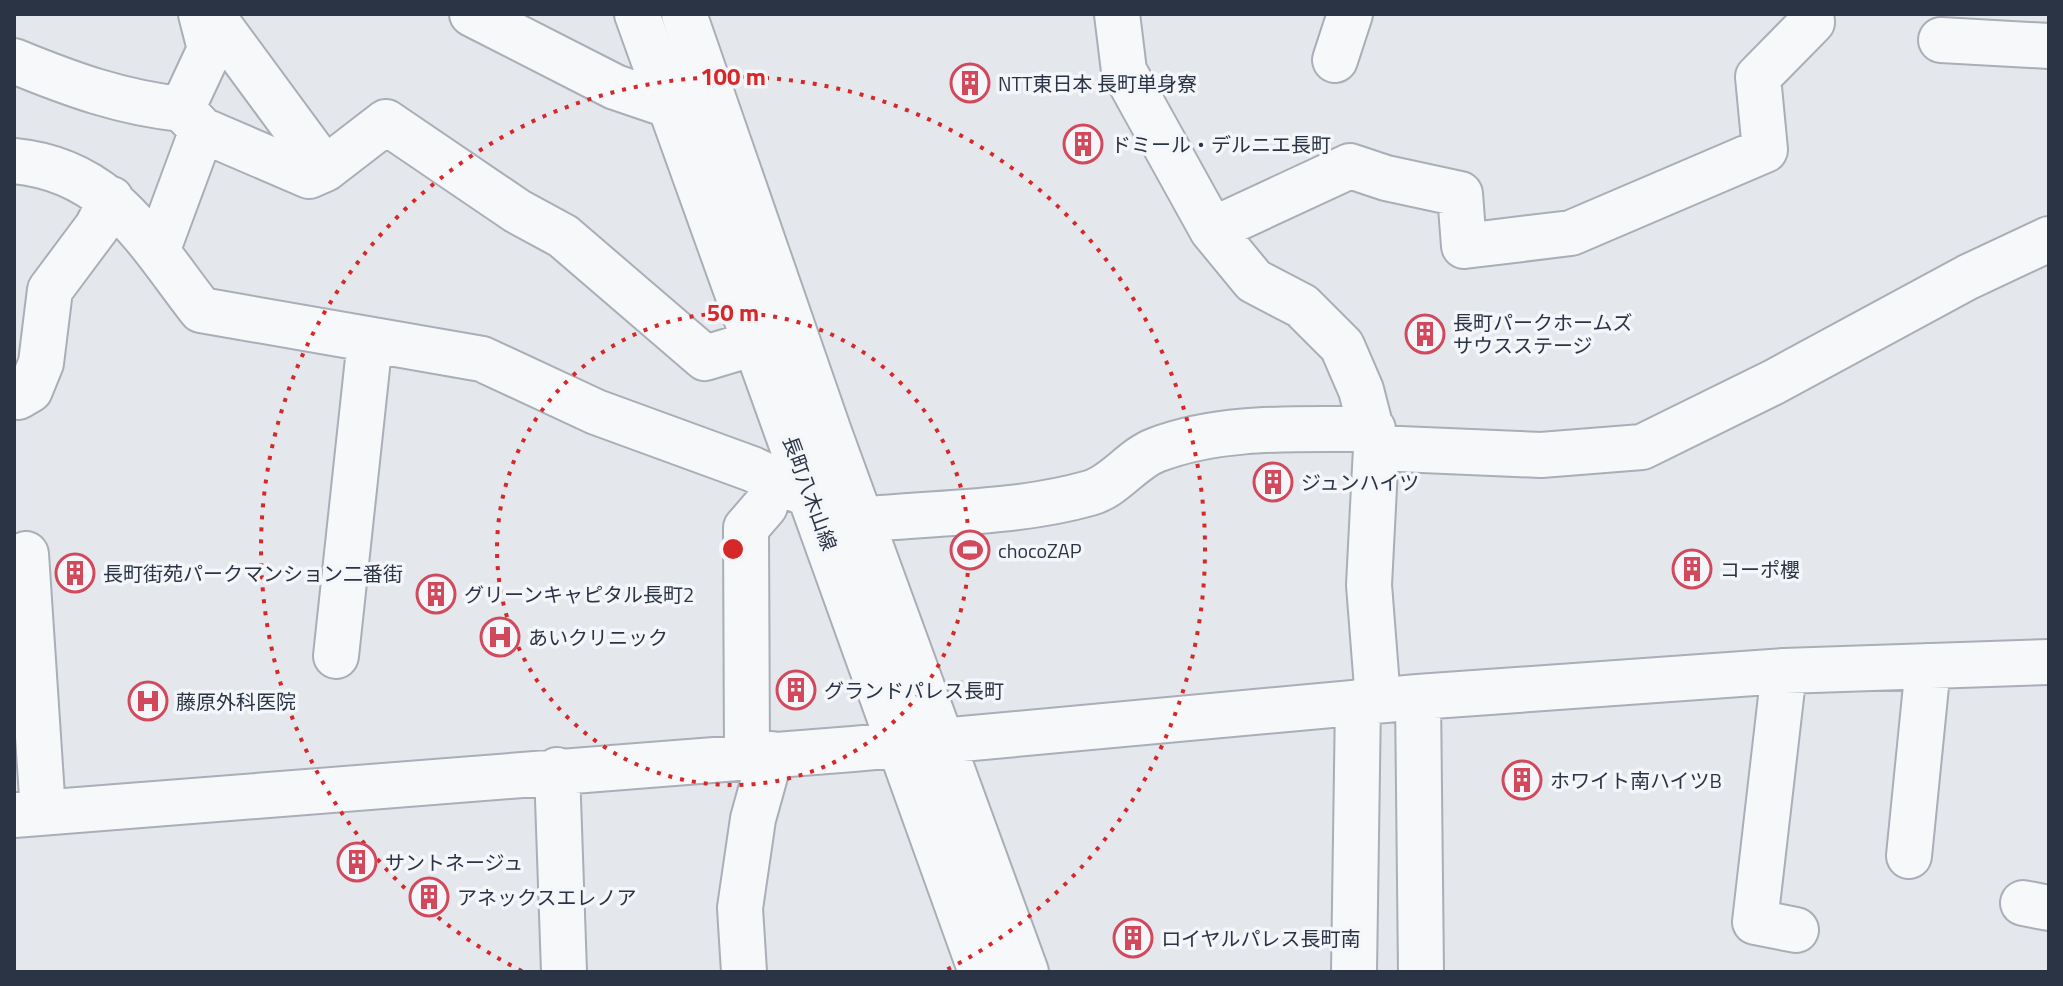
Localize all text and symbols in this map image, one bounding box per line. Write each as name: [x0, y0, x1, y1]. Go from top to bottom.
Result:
text: 100 m: [700, 58, 766, 94]
building icon: NTT東日本 長町単身寮: [949, 62, 991, 104]
place label: NTT東日本 長町単身寮: [998, 68, 1197, 99]
building icon: ドミール・デルニエ長町: [1062, 123, 1104, 165]
place label: ドミール・デルニエ長町: [1111, 129, 1331, 160]
text: 50 m: [707, 294, 759, 330]
place label: 長町パークホームズ サウスステージ: [1453, 307, 1632, 361]
building icon: 長町パークホームズ サウスステージ: [1404, 313, 1446, 355]
street label: 長町八木山線: [775, 431, 845, 555]
building icon: ジュンハイツ: [1252, 461, 1294, 503]
place label: ジュンハイツ: [1301, 467, 1419, 498]
sports icon: chocoZAP: [949, 529, 991, 571]
centre of rings: [719, 535, 747, 563]
place label: chocoZAP: [998, 535, 1082, 566]
building icon: コーポ櫻: [1671, 548, 1713, 590]
building icon: 長町街苑パークマンション二番街: [54, 552, 96, 594]
place label: コーポ櫻: [1720, 554, 1800, 585]
place label: 長町街苑パークマンション二番街: [103, 558, 403, 589]
building icon: グリーンキャピタル長町2: [415, 573, 457, 615]
place label: グリーンキャピタル長町2: [464, 579, 694, 610]
hospital icon: あいクリニック: [479, 616, 521, 658]
place label: あいクリニック: [528, 622, 668, 653]
building icon: グランドパレス長町: [775, 669, 817, 711]
place label: グランドパレス長町: [824, 675, 1004, 706]
hospital icon: 藤原外科医院: [127, 680, 169, 722]
place label: 藤原外科医院: [176, 686, 296, 717]
building icon: ホワイト南ハイツB: [1501, 759, 1543, 801]
place label: ホワイト南ハイツB: [1550, 765, 1722, 796]
building icon: サントネージュ: [336, 841, 378, 883]
place label: サントネージュ: [385, 847, 523, 878]
building icon: アネックスエレノア: [408, 876, 450, 918]
place label: アネックスエレノア: [457, 882, 636, 913]
building icon: ロイヤルパレス長町南: [1112, 917, 1154, 959]
place label: ロイヤルパレス長町南: [1161, 923, 1360, 954]

